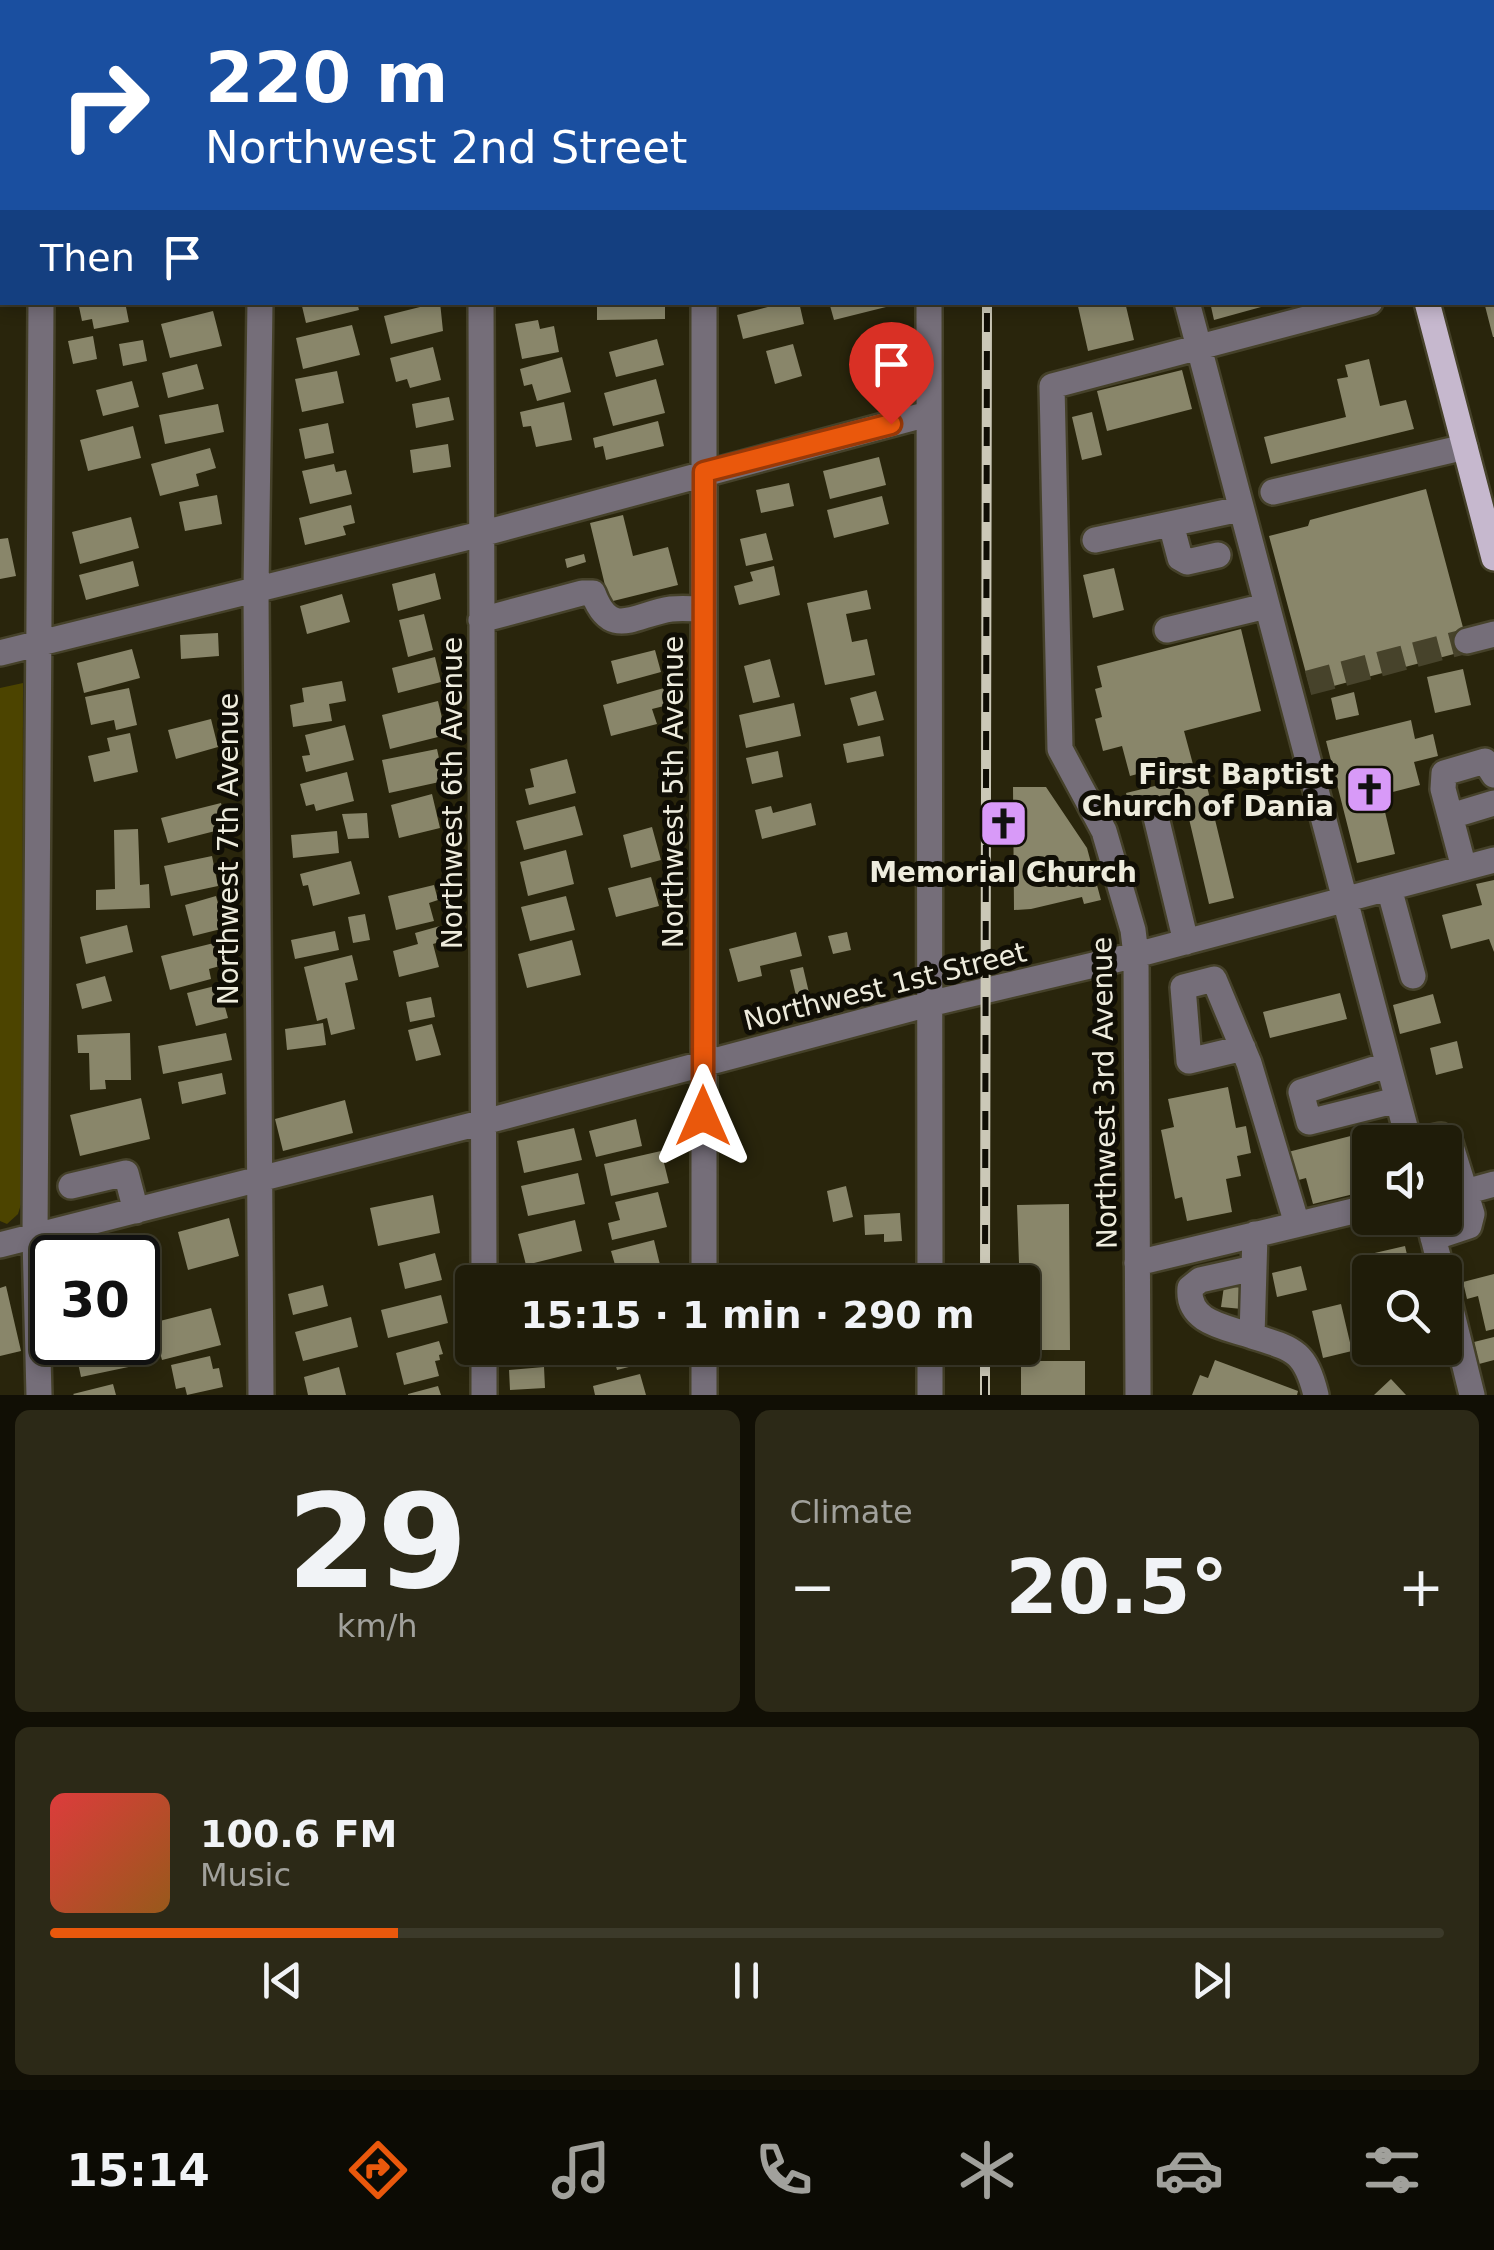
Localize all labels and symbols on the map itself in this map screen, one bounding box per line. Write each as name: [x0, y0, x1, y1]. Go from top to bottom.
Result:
pin: [849, 322, 934, 425]
street label: Northwest 5th Avenue: [657, 636, 690, 948]
street label: Northwest 6th Avenue: [436, 637, 469, 949]
street label: Northwest 7th Avenue: [212, 693, 245, 1005]
place label: First Baptist Church of Dania: [1082, 758, 1334, 823]
church icon: First Baptist Church of Dania: [1343, 764, 1395, 816]
church icon: Memorial Church: [977, 798, 1029, 850]
place label: Memorial Church: [869, 856, 1137, 889]
street label: Northwest 1st Street: [740, 935, 1030, 1038]
street label: Northwest 3rd Avenue: [1085, 937, 1124, 1249]
position arrow: [651, 1064, 755, 1168]
speed limit sign: 30: [30, 1235, 160, 1365]

